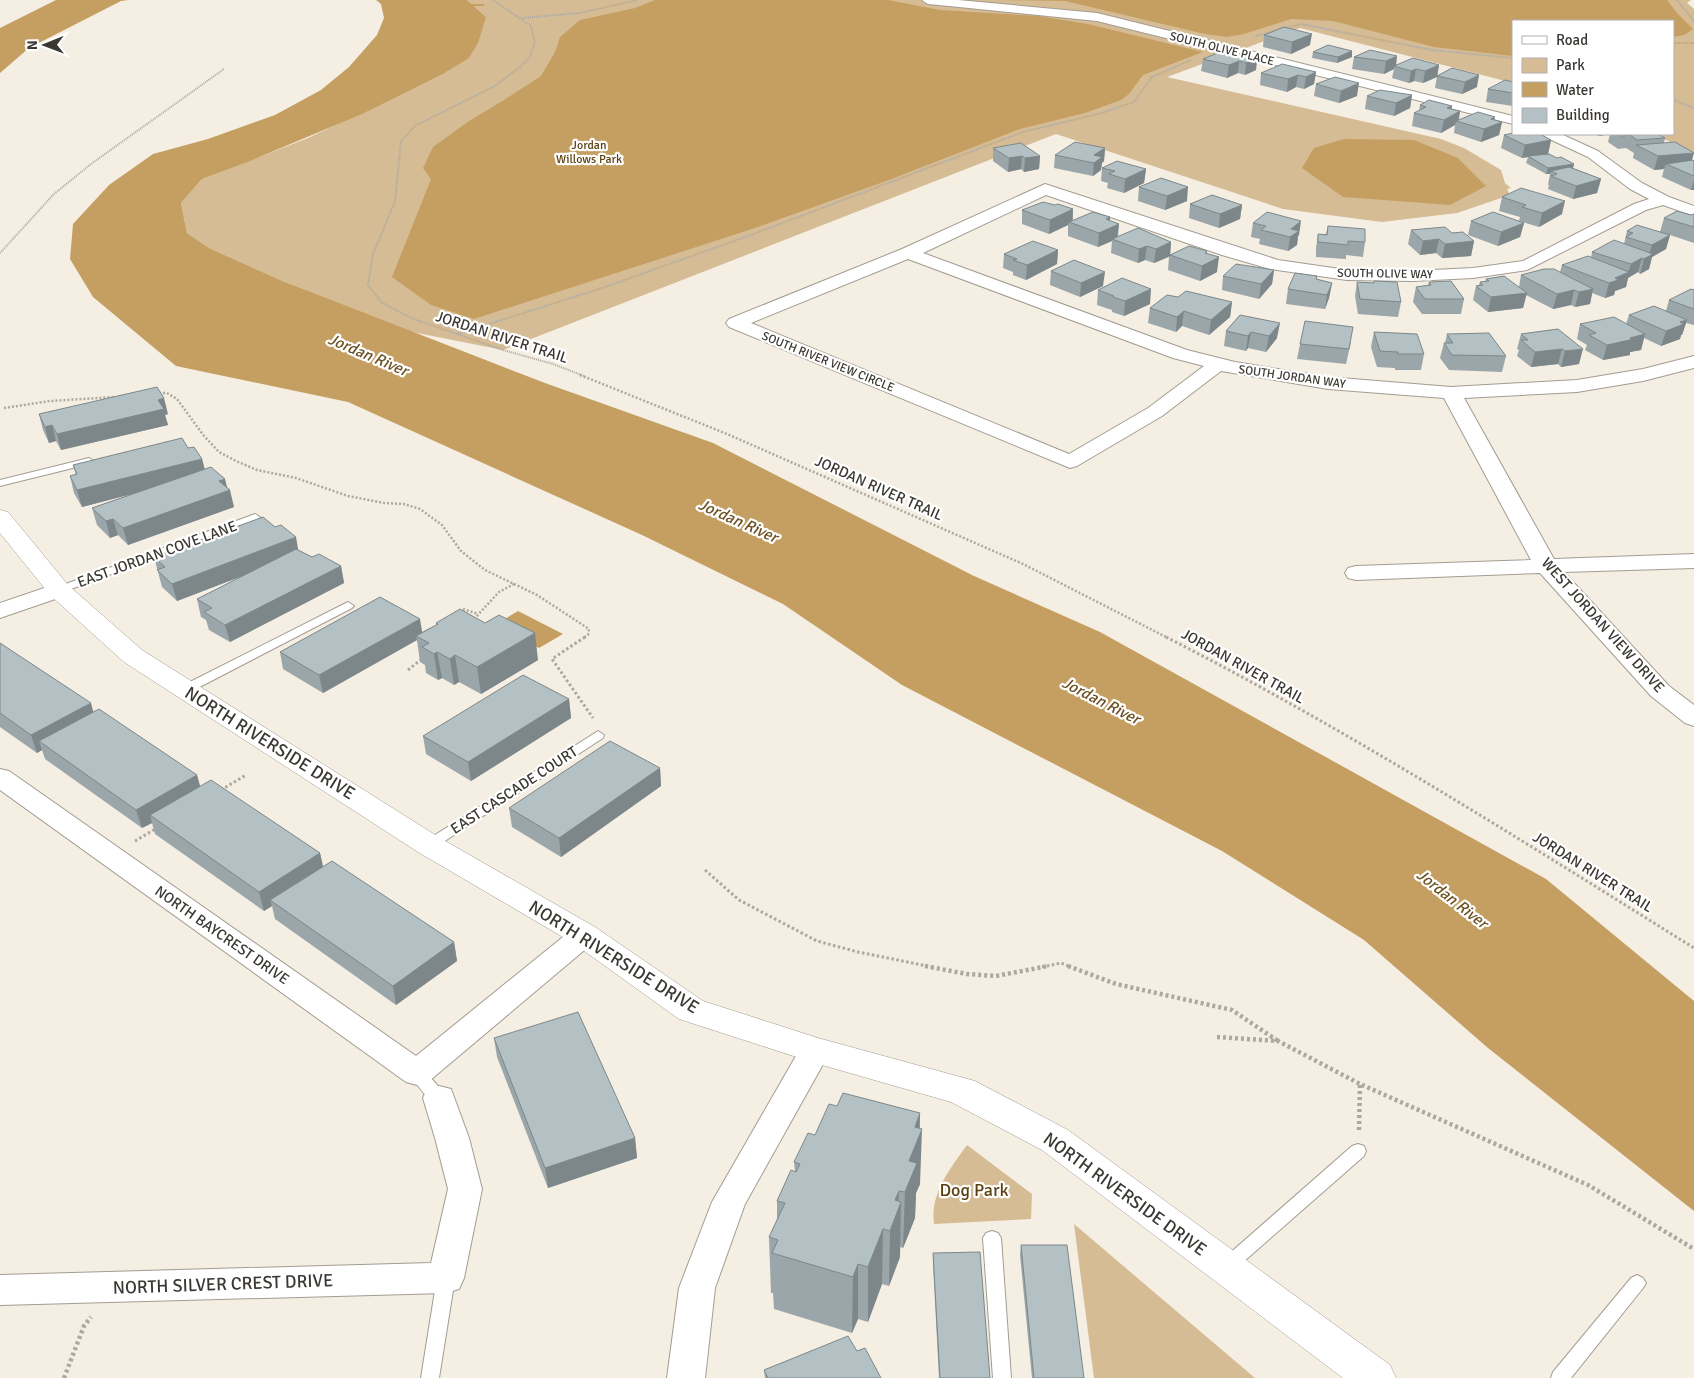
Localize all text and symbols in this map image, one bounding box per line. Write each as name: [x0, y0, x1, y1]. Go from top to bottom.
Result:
north arrow: [20, 20, 70, 70]
legend: [1512, 20, 1674, 135]
street label: SOUTH OLIVE PLACE: [1168, 29, 1276, 69]
text: Road: [1556, 31, 1588, 49]
text: N: [24, 40, 41, 50]
text: Park: [1556, 56, 1585, 74]
text: Water: [1556, 81, 1594, 99]
text: Building: [1556, 106, 1610, 124]
park label: Jordan Willows Park: [556, 138, 622, 167]
street label: SOUTH OLIVE WAY: [1337, 266, 1433, 282]
street label: JORDAN RIVER TRAIL: [434, 307, 571, 367]
water label: Jordan River: [325, 329, 413, 382]
street label: SOUTH RIVER VIEW CIRCLE: [760, 329, 897, 396]
street label: SOUTH JORDAN WAY: [1238, 362, 1346, 392]
street label: JORDAN RIVER TRAIL: [812, 452, 946, 524]
water label: Jordan River: [695, 495, 783, 548]
street label: EAST JORDAN COVE LANE: [75, 517, 239, 591]
street label: WEST JORDAN VIEW DRIVE: [1538, 554, 1668, 696]
street label: JORDAN RIVER TRAIL: [1178, 625, 1308, 708]
water label: Jordan River: [1059, 673, 1145, 730]
street label: NORTH RIVERSIDE DRIVE: [181, 682, 359, 804]
street label: EAST CASCADE COURT: [447, 742, 581, 838]
street label: JORDAN RIVER TRAIL: [1530, 828, 1657, 916]
water label: Jordan River: [1412, 865, 1493, 934]
street label: NORTH BAYCREST DRIVE: [151, 882, 293, 988]
street label: NORTH RIVERSIDE DRIVE: [525, 896, 703, 1018]
street label: NORTH RIVERSIDE DRIVE: [1039, 1127, 1211, 1261]
park label: Dog Park: [939, 1179, 1009, 1201]
street label: NORTH SILVER CREST DRIVE: [112, 1269, 334, 1299]

